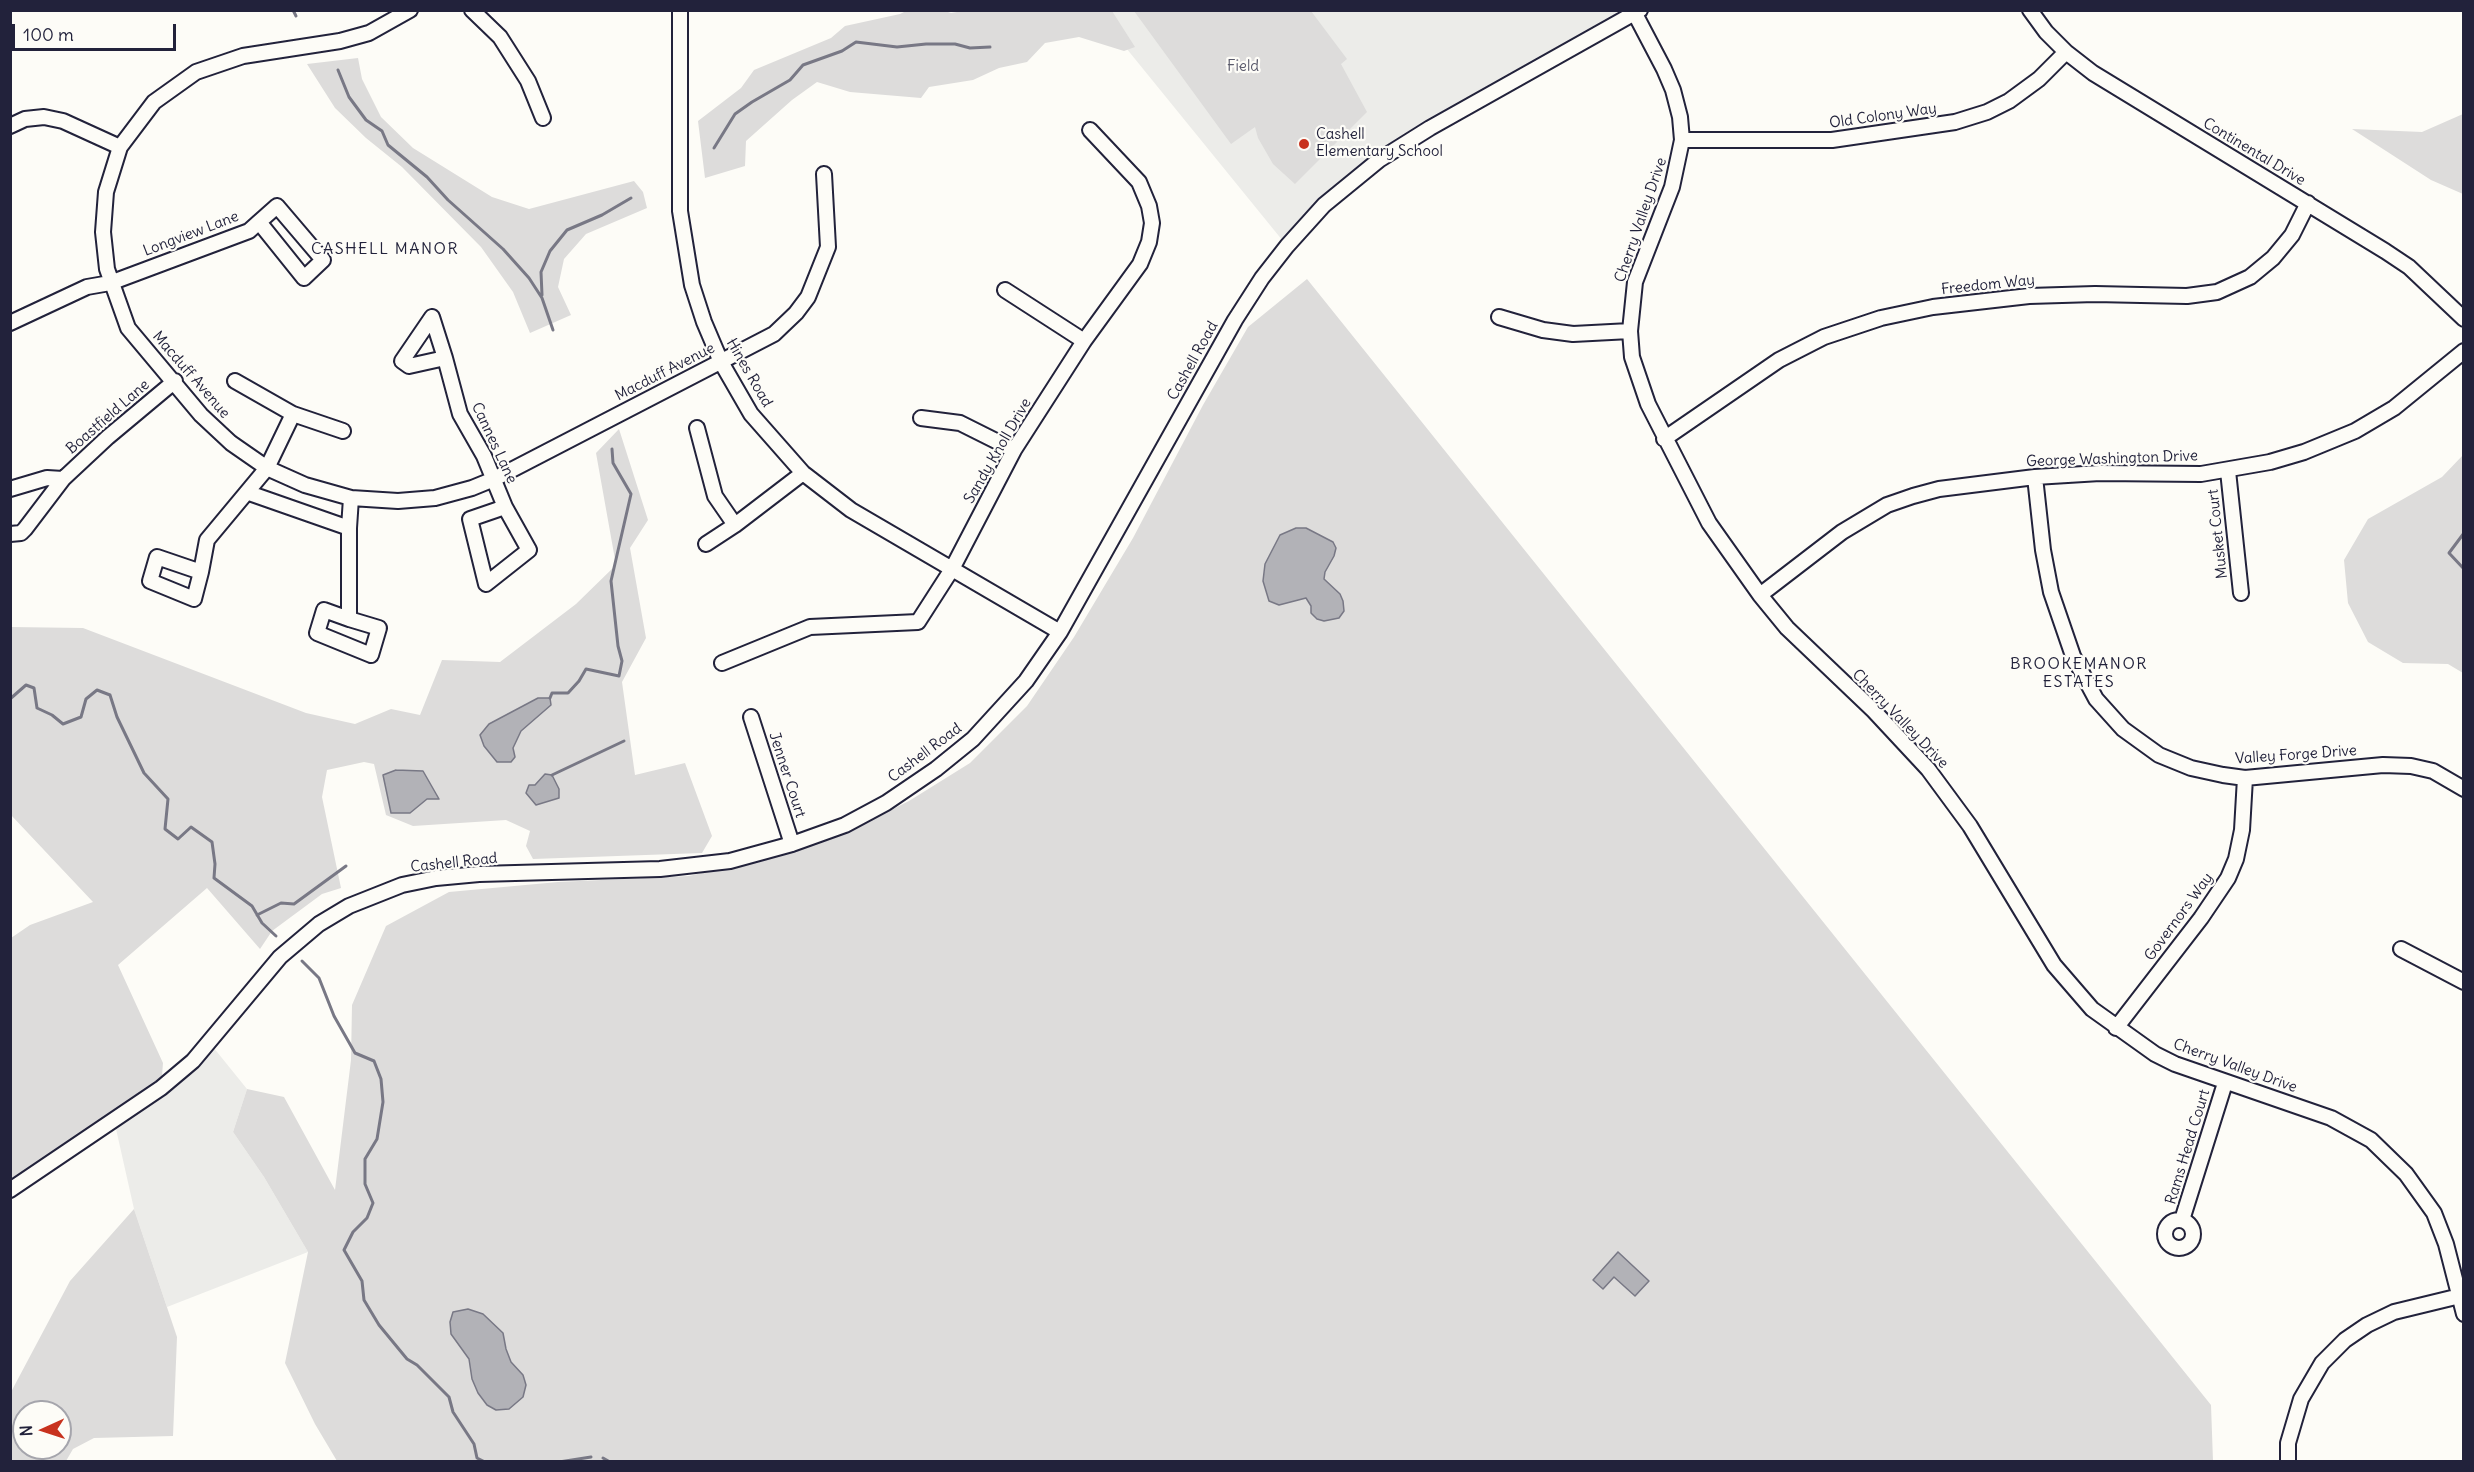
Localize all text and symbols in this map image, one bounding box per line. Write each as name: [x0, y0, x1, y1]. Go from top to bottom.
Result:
scale bar: [15, 12, 178, 50]
text: 100 m: [23, 23, 74, 46]
park label: Field: [1227, 58, 1259, 76]
street label: Old Colony Way: [1828, 100, 1938, 132]
street label: Continental Drive: [2199, 114, 2309, 190]
place label: Cashell Elementary School: [1316, 126, 1443, 161]
marker: Cashell Elementary School: [1297, 137, 1311, 151]
street label: Cherry Valley Drive: [1611, 155, 1671, 285]
street label: Longview Lane: [141, 208, 241, 260]
district label: CASHELL MANOR: [311, 239, 459, 259]
street label: Freedom Way: [1940, 271, 2036, 299]
street label: Cashell Road: [1164, 318, 1222, 404]
street label: Macduff Avenue: [148, 328, 234, 422]
street label: Hines Road: [722, 335, 776, 411]
street label: Macduff Avenue: [612, 339, 718, 405]
street label: Boastfield Lane: [63, 376, 153, 458]
street label: Sandy Knoll Drive: [961, 395, 1035, 507]
street label: Cannes Lane: [467, 400, 521, 486]
street label: George Washington Drive: [2026, 447, 2198, 471]
street label: Musket Court: [2204, 488, 2232, 580]
district label: BROOKEMANOR ESTATES: [2010, 654, 2148, 692]
street label: Cherry Valley Drive: [1848, 666, 1952, 772]
street label: Cashell Road: [885, 720, 965, 786]
street label: Jenner Court: [765, 730, 809, 820]
street label: Valley Forge Drive: [2235, 742, 2357, 768]
street label: Cashell Road: [410, 849, 498, 877]
street label: Governors Way: [2141, 869, 2217, 965]
street label: Cherry Valley Drive: [2171, 1035, 2299, 1097]
street label: Rams Head Court: [2162, 1087, 2214, 1207]
north arrow: [12, 1400, 72, 1460]
text: N: [16, 1425, 36, 1437]

